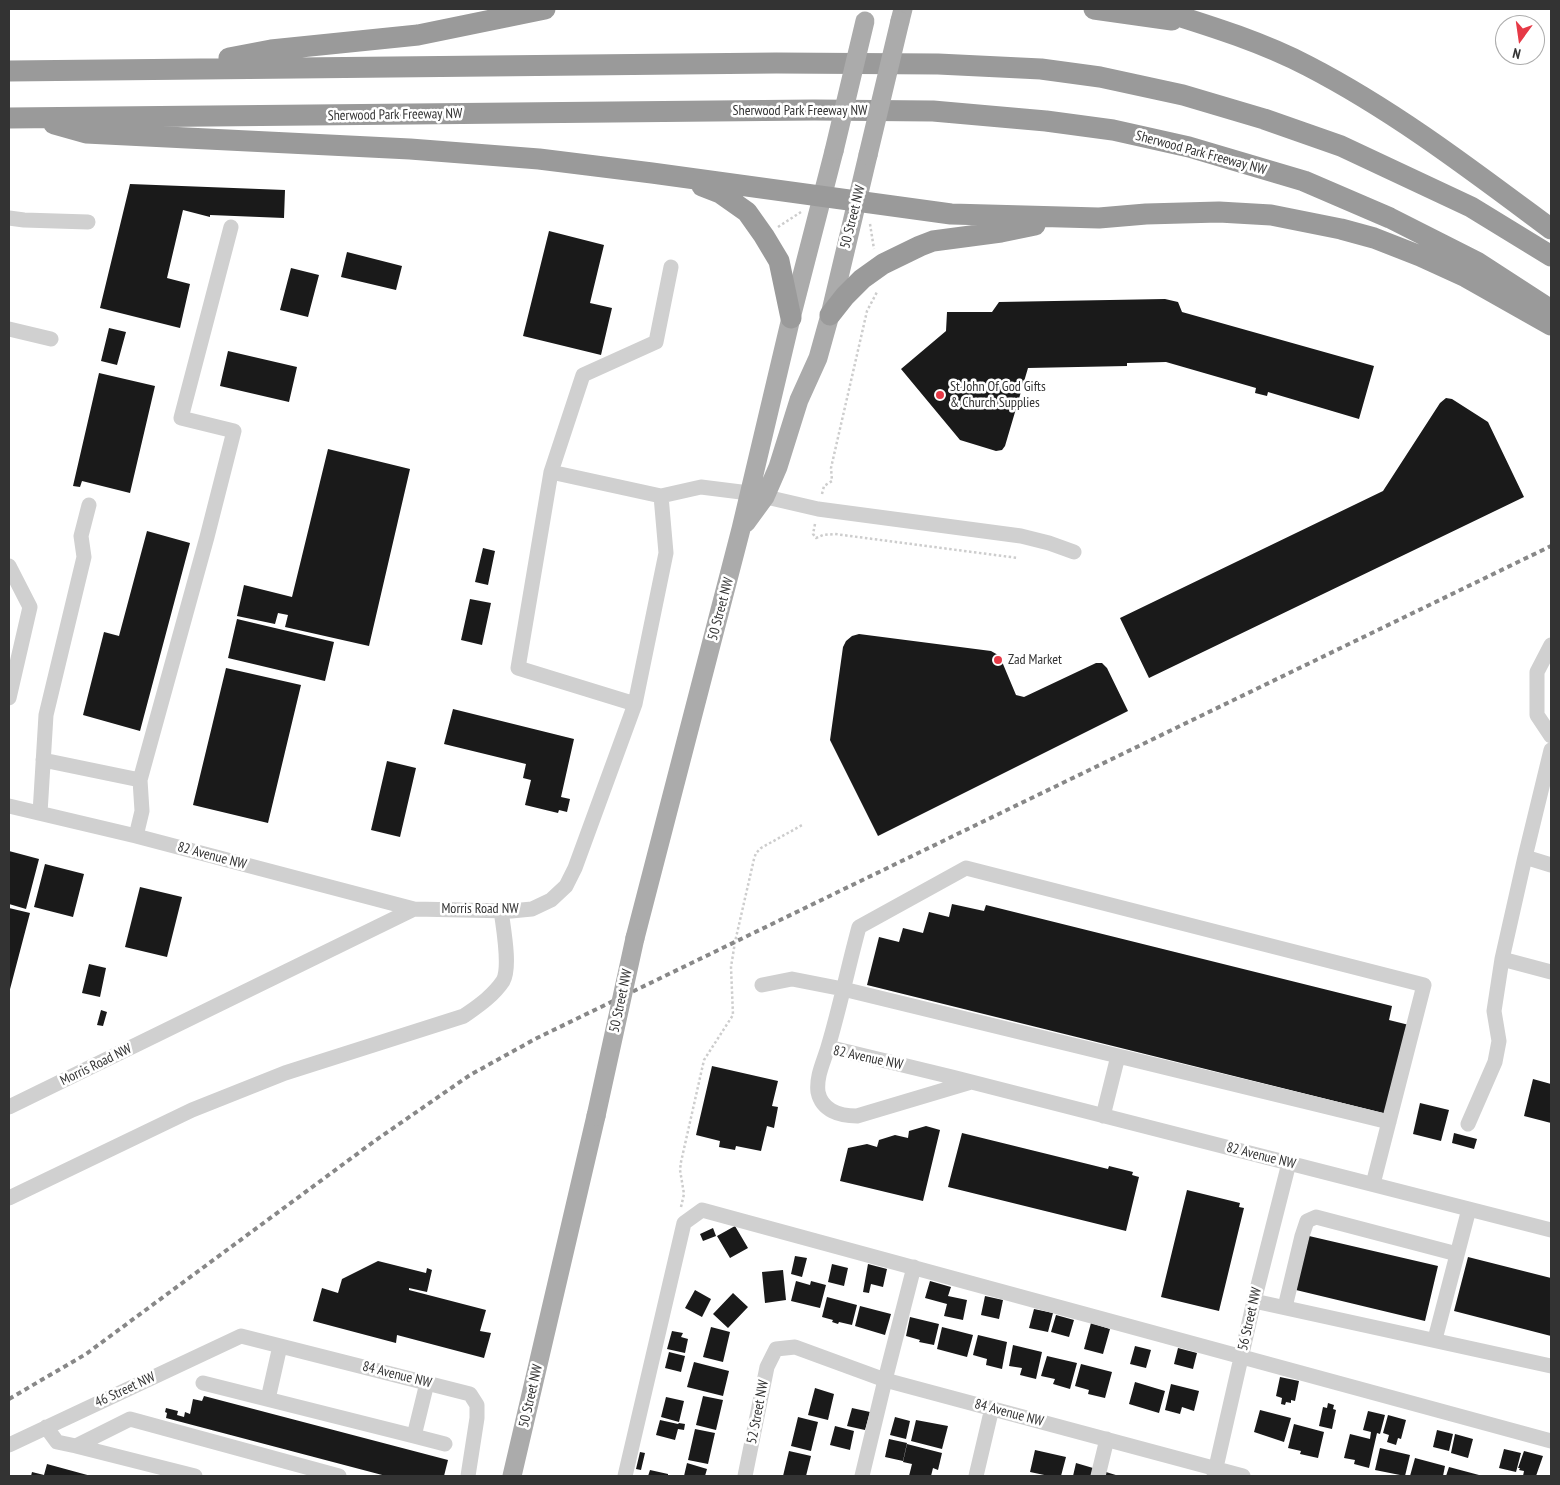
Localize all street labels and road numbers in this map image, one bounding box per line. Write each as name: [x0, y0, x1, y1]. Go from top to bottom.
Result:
street label: Sherwood Park Freeway NW: [733, 103, 867, 119]
street label: Sherwood Park Freeway NW: [327, 105, 463, 125]
street label: Sherwood Park Freeway NW: [1134, 127, 1268, 179]
street label: 50 Street NW: [837, 184, 869, 250]
street label: 50 Street NW: [705, 576, 737, 642]
street label: 82 Avenue NW: [176, 839, 248, 873]
street label: Morris Road NW: [441, 901, 519, 917]
street label: 50 Street NW: [606, 968, 636, 1034]
street label: Morris Road NW: [58, 1041, 134, 1089]
street label: 82 Avenue NW: [832, 1042, 904, 1074]
street label: 82 Avenue NW: [1225, 1139, 1297, 1173]
street label: 56 Street NW: [1235, 1286, 1265, 1352]
street label: 84 Avenue NW: [361, 1358, 433, 1392]
street label: 50 Street NW: [516, 1363, 546, 1429]
street label: 46 Street NW: [92, 1369, 158, 1411]
street label: 52 Street NW: [744, 1379, 772, 1445]
street label: 84 Avenue NW: [973, 1396, 1045, 1430]

